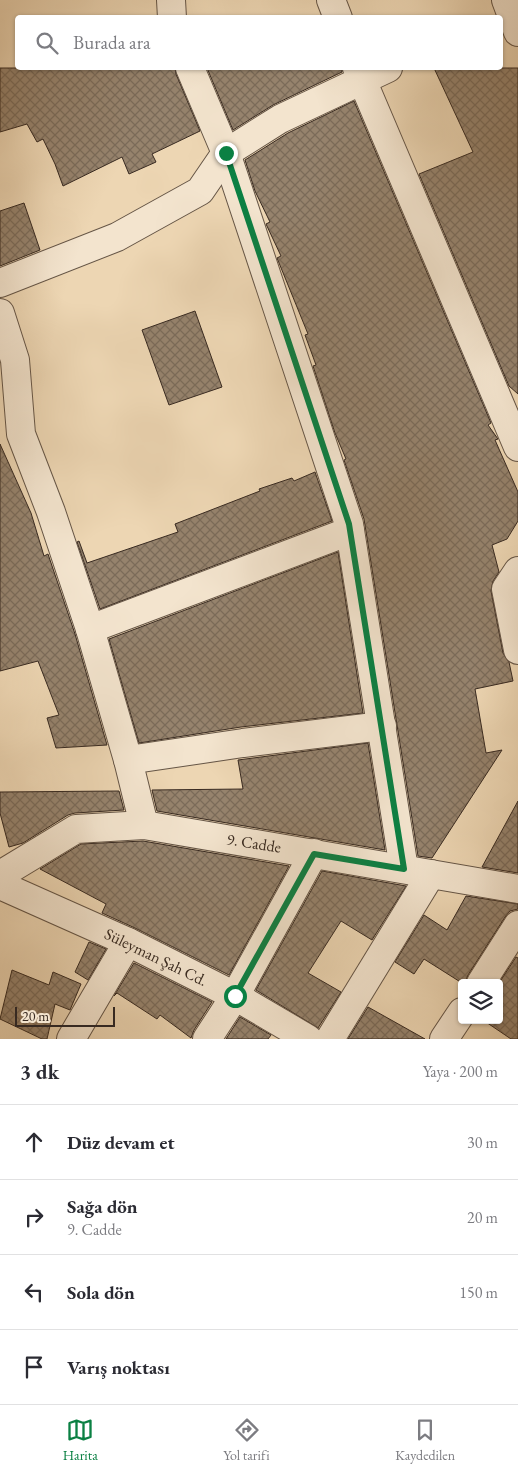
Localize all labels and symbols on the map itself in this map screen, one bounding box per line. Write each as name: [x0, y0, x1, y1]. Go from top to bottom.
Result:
route end: [215, 142, 238, 165]
street label: 9. Cadde: [225, 828, 283, 858]
street label: Süleyman Şah Cd.: [101, 923, 211, 991]
route start: [224, 985, 247, 1008]
scale bar: [15, 1004, 115, 1027]

